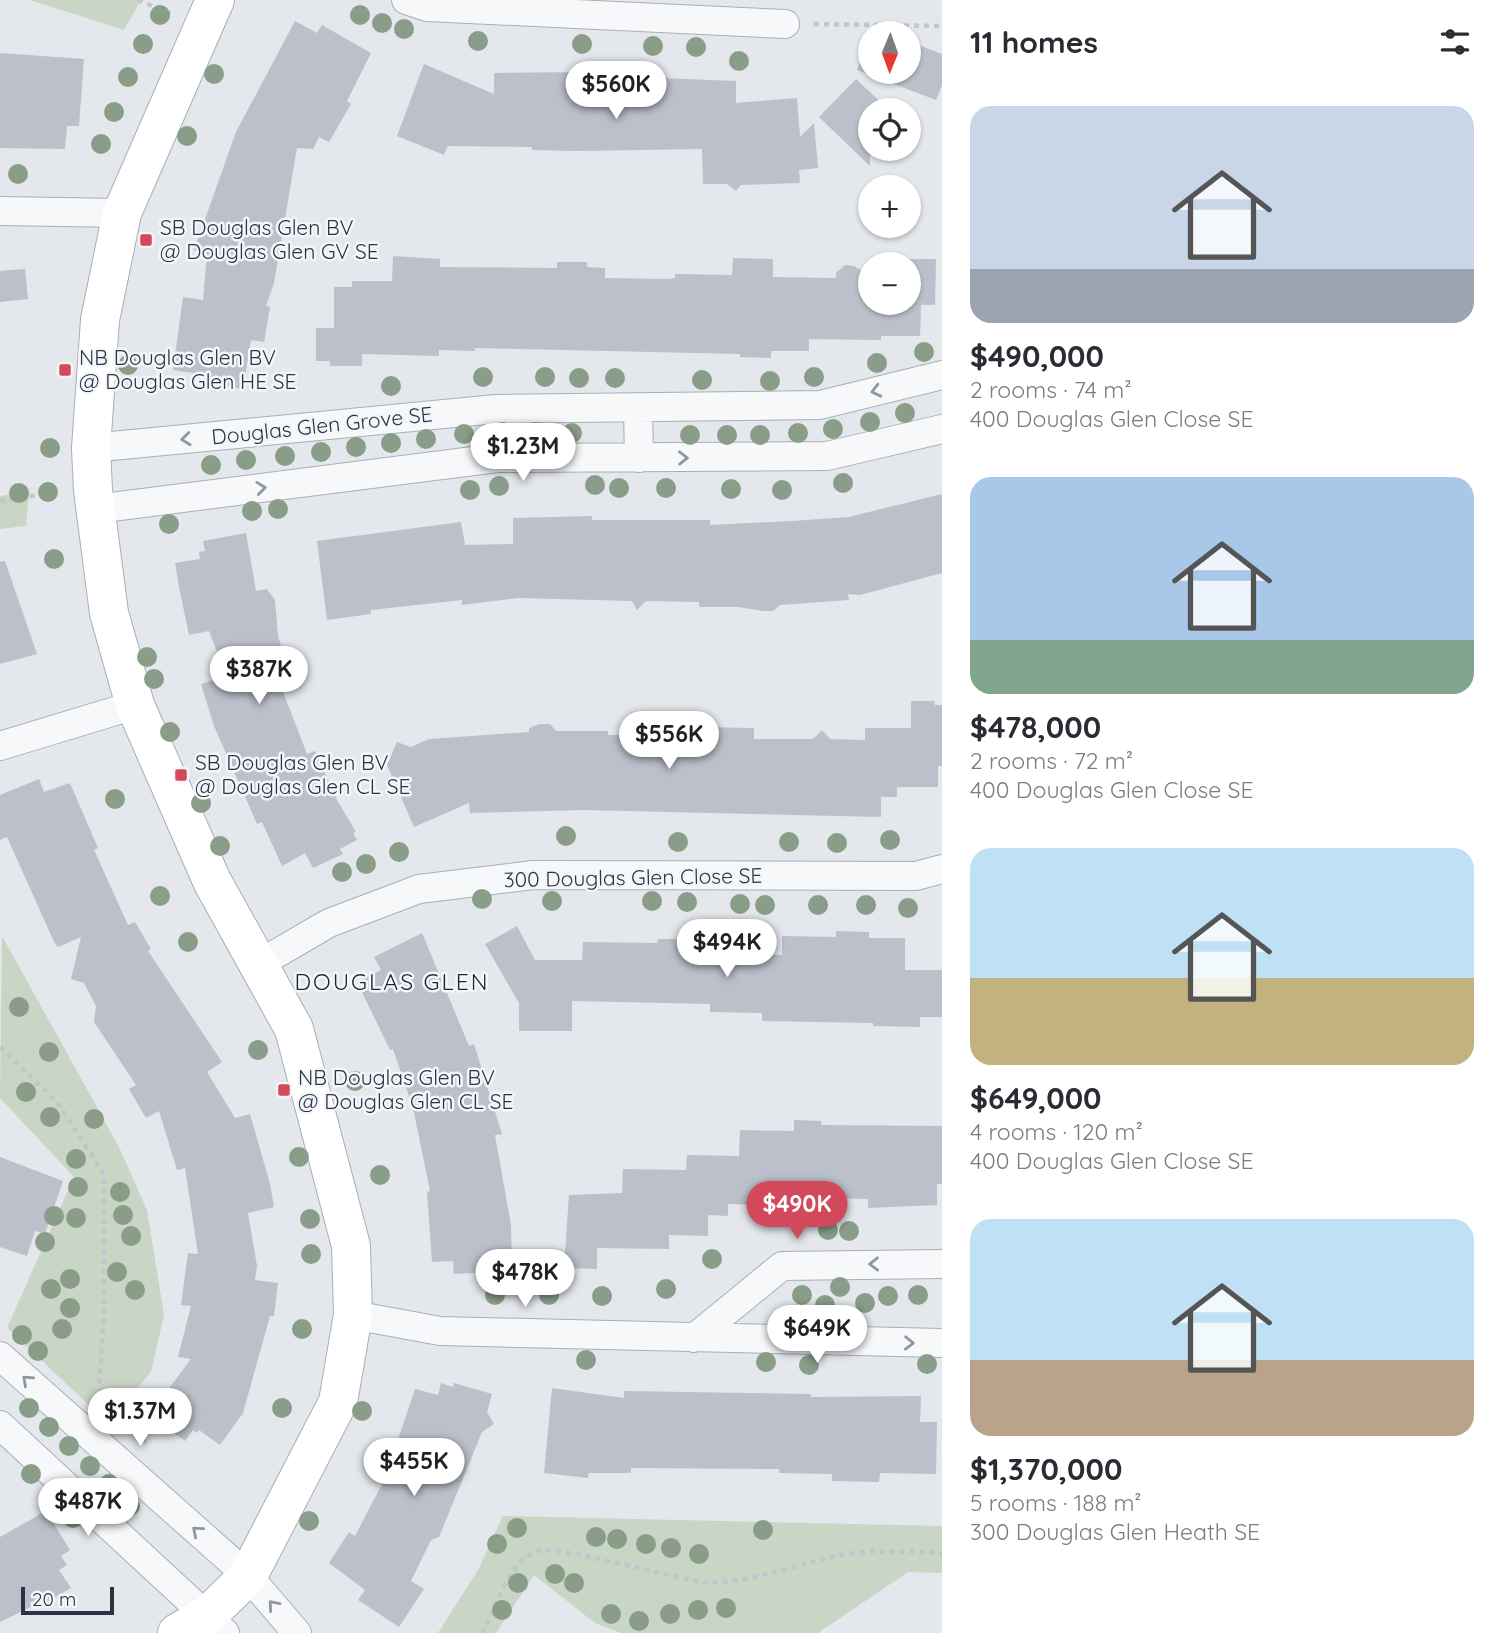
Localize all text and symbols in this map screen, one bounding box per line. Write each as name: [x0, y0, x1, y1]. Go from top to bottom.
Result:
north arrow: [858, 21, 920, 84]
map controls: [858, 21, 921, 315]
text: 11 homes: [970, 23, 1098, 61]
icon: filters: [1436, 23, 1474, 61]
pin: $560K: [567, 61, 665, 121]
text: $560K: [582, 69, 650, 98]
button: locate: [858, 98, 921, 161]
icon: home: [1159, 152, 1285, 278]
button: +: [858, 175, 921, 238]
place label: SB Douglas Glen BV @ Douglas Glen GV SE: [160, 214, 379, 264]
marker: SB Douglas Glen BV @ Douglas Glen GV SE: [138, 232, 154, 248]
button: −: [858, 252, 921, 315]
text: $490,000: [970, 337, 1104, 375]
place label: NB Douglas Glen BV @ Douglas Glen HE SE: [79, 344, 297, 394]
marker: NB Douglas Glen BV @ Douglas Glen HE SE: [57, 362, 73, 378]
text: 2 rooms · 74 m²: [970, 375, 1132, 404]
one-way arrow: [870, 383, 882, 397]
street label: Douglas Glen Grove SE: [210, 400, 434, 450]
text: 400 Douglas Glen Close SE: [970, 404, 1254, 433]
pin: $1.23M: [466, 424, 580, 483]
one-way arrow: [180, 431, 191, 446]
text: $1.23M: [487, 431, 559, 460]
one-way arrow: [678, 450, 688, 466]
one-way arrow: [255, 481, 267, 496]
icon: home: [1159, 523, 1285, 649]
pin: $387K: [210, 646, 308, 706]
text: $387K: [226, 654, 292, 683]
text: $478,000: [970, 708, 1101, 746]
pin: $556K: [620, 712, 718, 771]
text: $556K: [635, 719, 703, 748]
text: 2 rooms · 72 m²: [970, 746, 1133, 775]
place label: SB Douglas Glen BV @ Douglas Glen CL SE: [195, 749, 410, 799]
marker: SB Douglas Glen BV @ Douglas Glen CL SE: [173, 767, 189, 783]
text: 400 Douglas Glen Close SE: [970, 775, 1254, 804]
street label: 300 Douglas Glen Close SE: [503, 862, 763, 892]
icon: home: [1159, 894, 1285, 1020]
pin: $494K: [678, 920, 776, 979]
text: $494K: [693, 927, 761, 956]
district label: DOUGLAS GLEN: [295, 967, 489, 996]
place label: NB Douglas Glen BV @ Douglas Glen CL SE: [298, 1064, 513, 1114]
text: $649,000: [970, 1079, 1102, 1117]
marker: NB Douglas Glen BV @ Douglas Glen CL SE: [276, 1082, 292, 1098]
text: 4 rooms · 120 m²: [970, 1117, 1143, 1146]
text: 400 Douglas Glen Close SE: [970, 1146, 1254, 1175]
pin: $490K: [748, 1182, 846, 1241]
text: $490K: [762, 1189, 832, 1218]
pin: $478K: [476, 1250, 574, 1309]
text: $478K: [492, 1257, 558, 1286]
one-way arrow: [868, 1257, 879, 1272]
icon: home: [1159, 1265, 1285, 1391]
pin: $649K: [768, 1306, 866, 1365]
text: $649K: [783, 1313, 851, 1342]
one-way arrow: [904, 1335, 915, 1350]
one-way arrow: [22, 1376, 35, 1388]
pin: $1.37M: [83, 1388, 197, 1448]
text: $1.37M: [104, 1396, 176, 1425]
pin: $455K: [365, 1438, 463, 1498]
text: $455K: [380, 1446, 448, 1475]
text: $1,370,000: [970, 1450, 1122, 1488]
pin: $487K: [39, 1478, 137, 1538]
text: $487K: [54, 1486, 122, 1515]
text: 5 rooms · 188 m²: [970, 1488, 1142, 1517]
text: 300 Douglas Glen Heath SE: [970, 1517, 1260, 1546]
one-way arrow: [192, 1527, 205, 1540]
scale bar: [21, 1584, 114, 1616]
text: 20 m: [32, 1587, 76, 1611]
one-way arrow: [269, 1600, 281, 1613]

